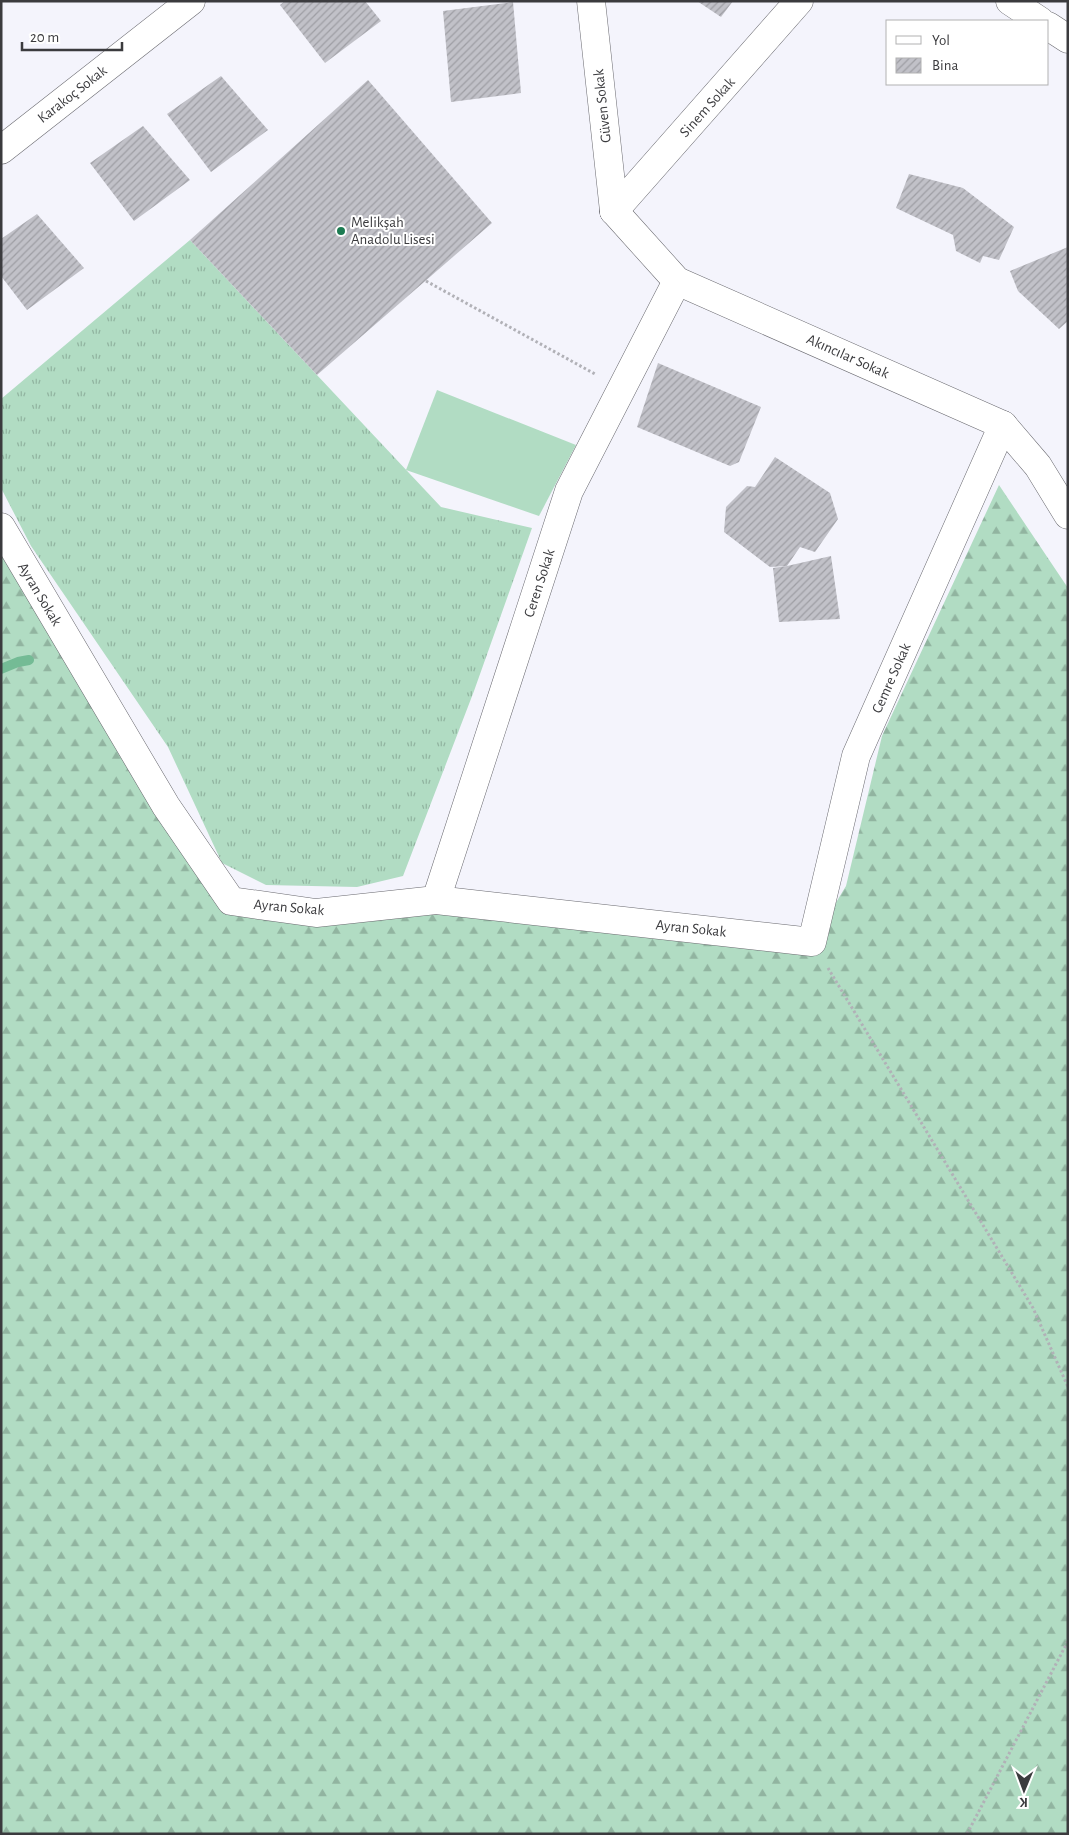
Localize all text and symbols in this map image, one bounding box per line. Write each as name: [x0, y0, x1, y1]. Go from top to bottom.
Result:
scale bar: [22, 20, 122, 52]
legend: [886, 20, 1049, 85]
text: 20 m: [30, 30, 59, 45]
text: Yol: [932, 33, 950, 48]
text: Bina: [932, 58, 958, 73]
street label: Karakoç Sokak: [35, 63, 110, 126]
street label: Güven Sokak: [591, 68, 614, 143]
street label: Sinem Sokak: [677, 75, 738, 140]
place label: Melikşah Anadolu Lisesi: [351, 215, 435, 247]
marker: Melikşah Anadolu Lisesi: [335, 225, 347, 237]
street label: Akıncılar Sokak: [804, 332, 891, 381]
street label: Ceren Sokak: [521, 547, 558, 619]
street label: Ayran Sokak: [15, 560, 64, 629]
street label: Cemre Sokak: [869, 641, 914, 715]
street label: Ayran Sokak: [253, 897, 325, 918]
street label: Ayran Sokak: [655, 917, 727, 940]
north arrow: [999, 1765, 1049, 1815]
text: K: [1019, 1795, 1028, 1809]

